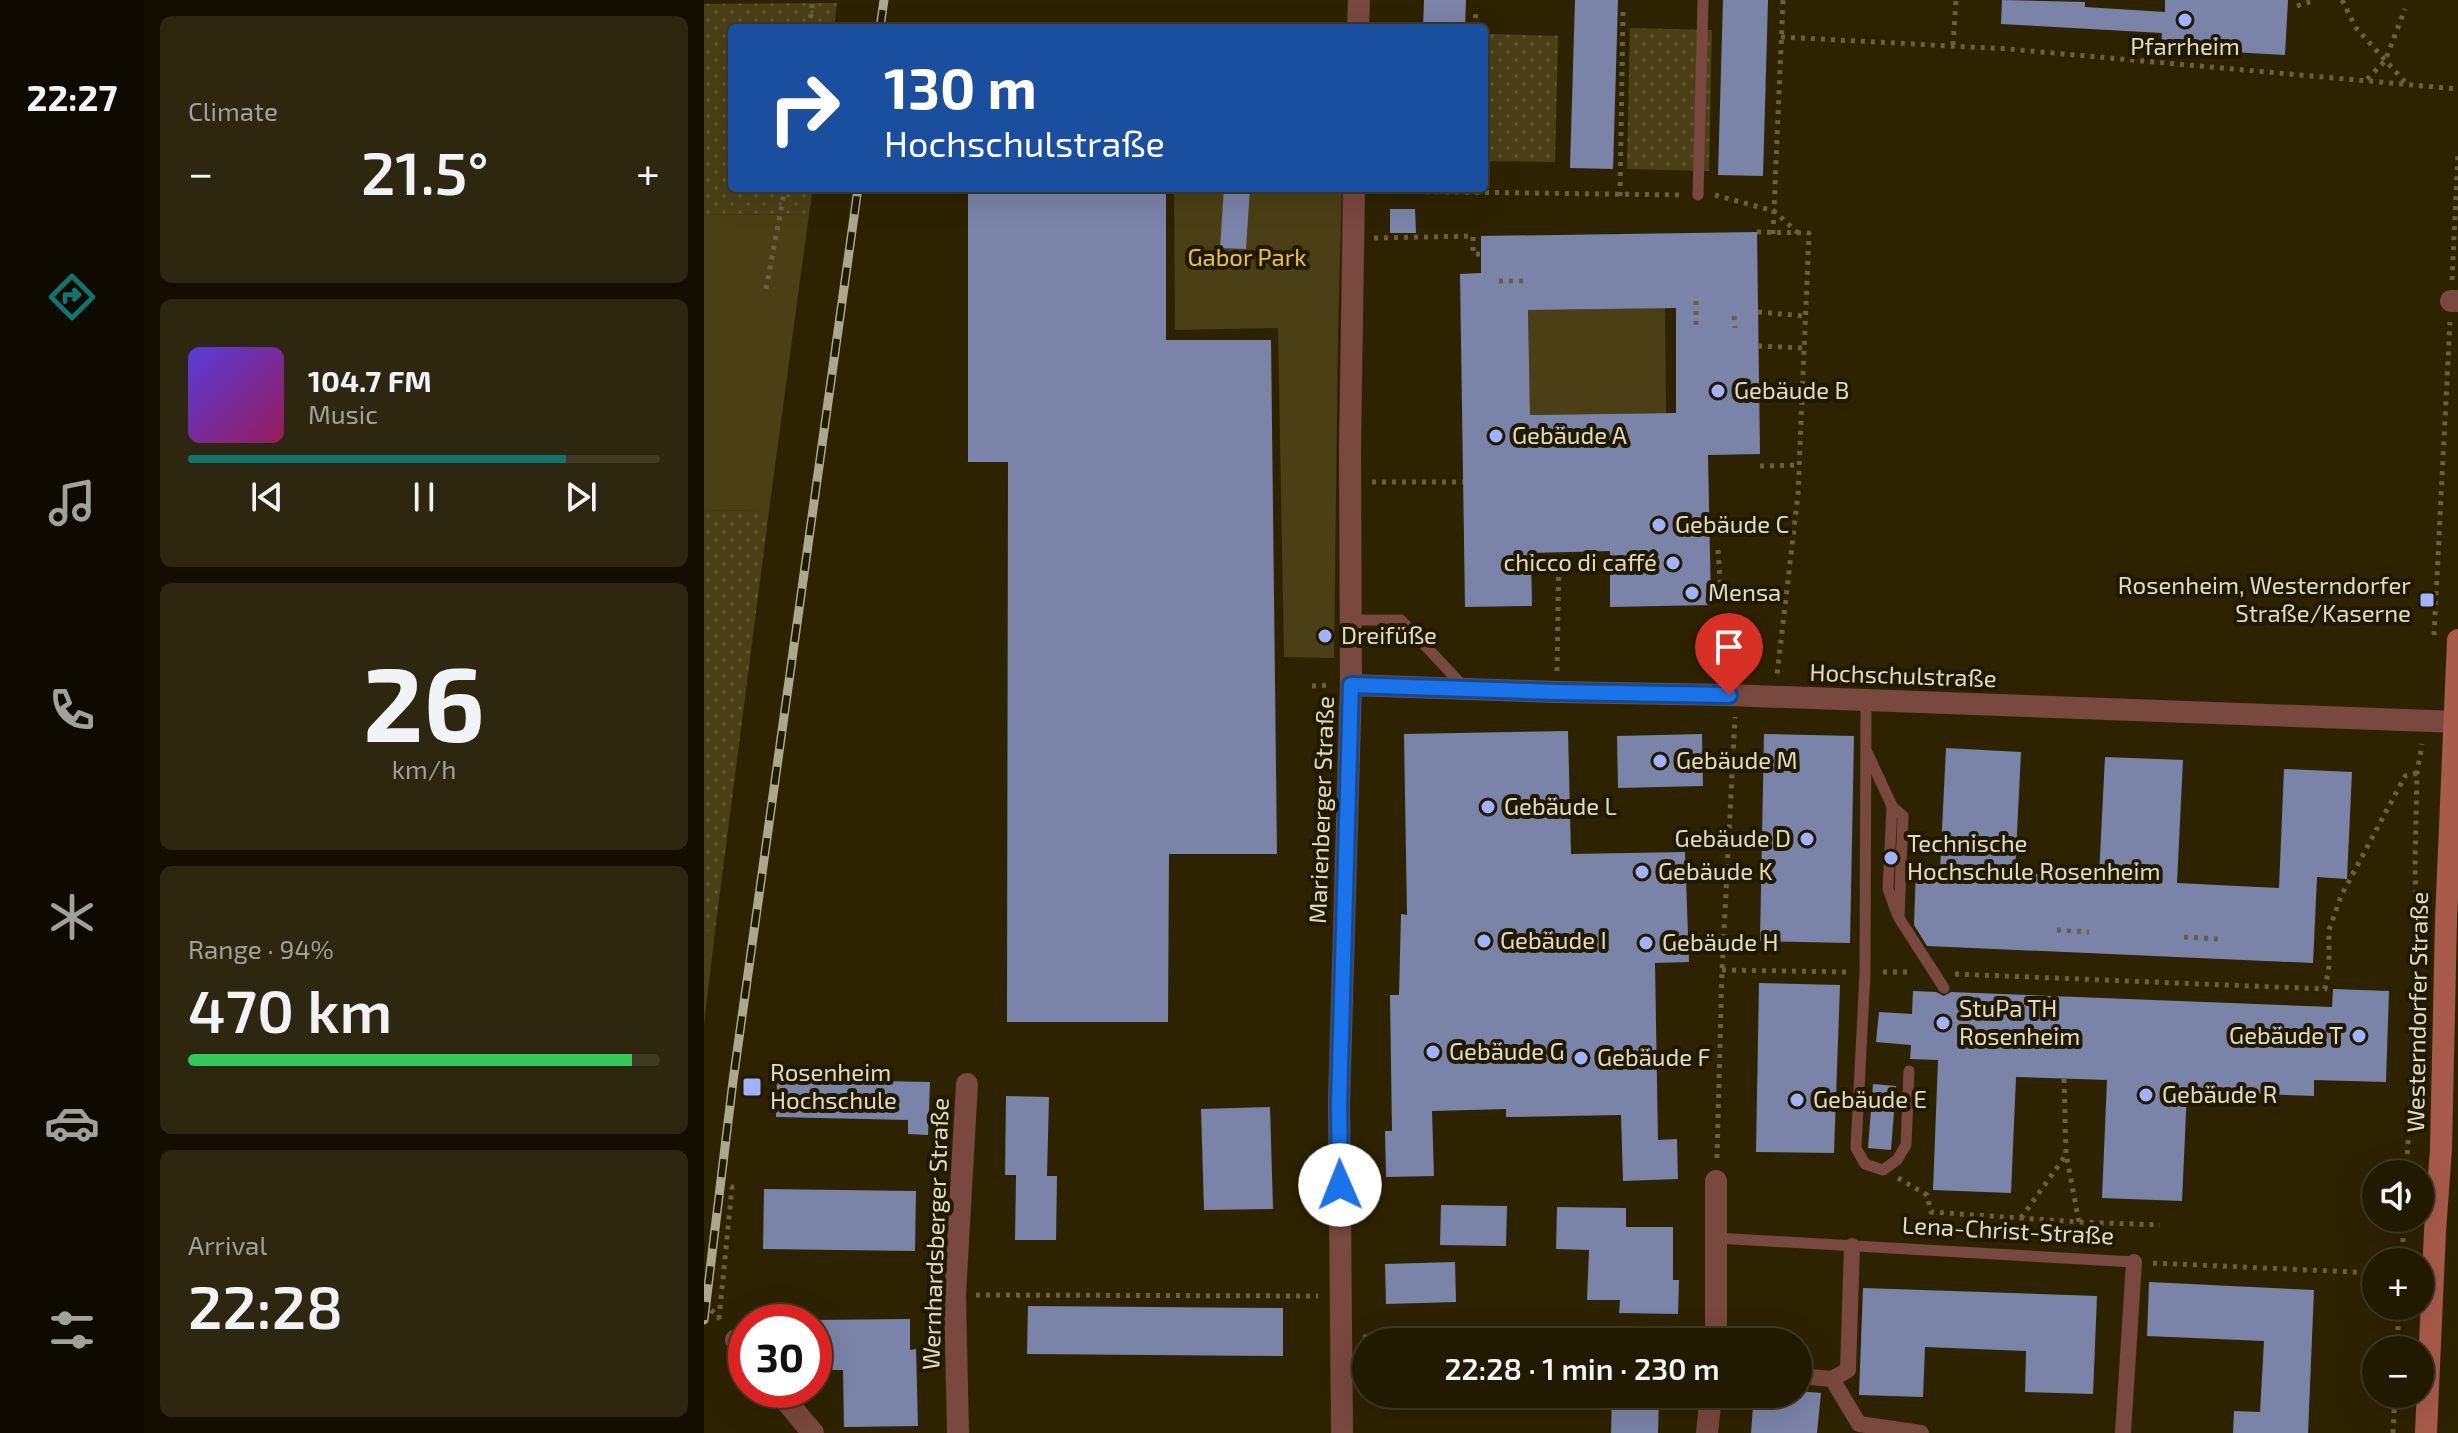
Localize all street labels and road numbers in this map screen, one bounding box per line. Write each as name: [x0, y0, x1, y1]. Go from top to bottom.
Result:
street label: Hochschulstraße: [1809, 657, 1997, 692]
street label: Marienberger Straße: [1302, 696, 1339, 924]
street label: Westerndorfer Straße: [2400, 891, 2433, 1133]
street label: Wernhardsberger Straße: [915, 1097, 954, 1371]
street label: Lena-Christ-Straße: [1901, 1209, 2115, 1250]

